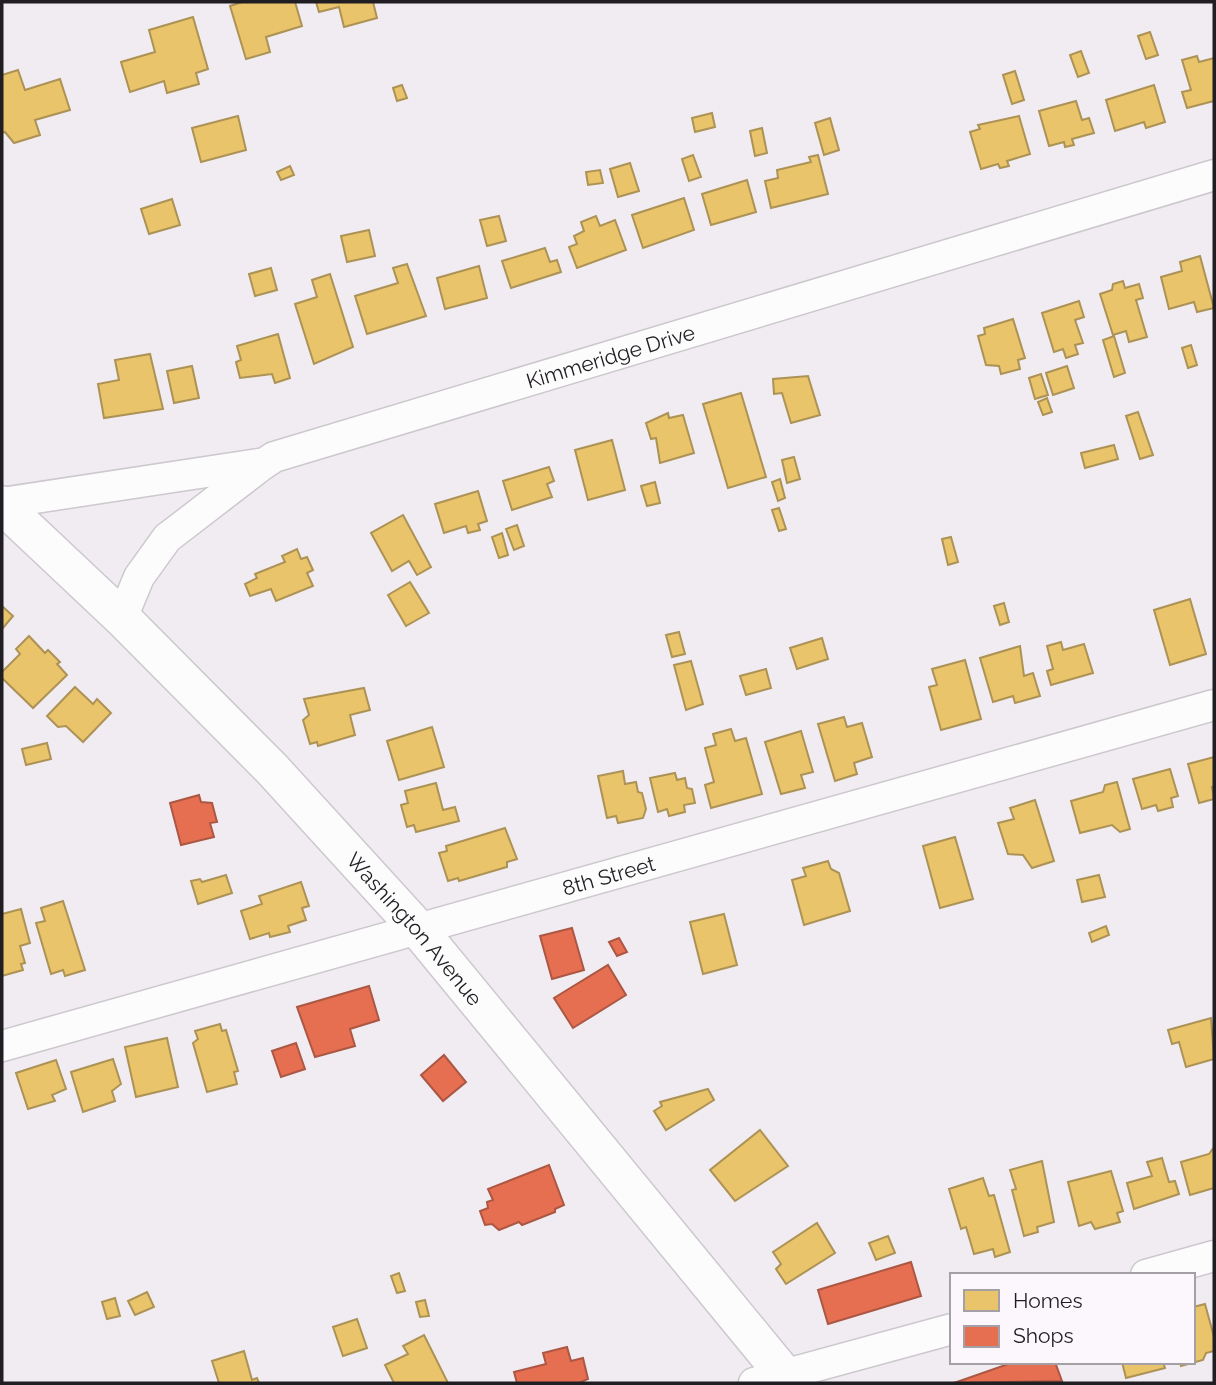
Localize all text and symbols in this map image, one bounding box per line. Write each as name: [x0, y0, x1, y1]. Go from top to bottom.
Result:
street label: Kimmeridge Drive: [523, 319, 698, 393]
street label: Washington Avenue: [342, 847, 488, 1010]
street label: 8th Street: [559, 850, 658, 900]
legend: [950, 1273, 1195, 1364]
text: Homes: [1013, 1288, 1083, 1313]
text: Shops: [1013, 1323, 1074, 1348]

